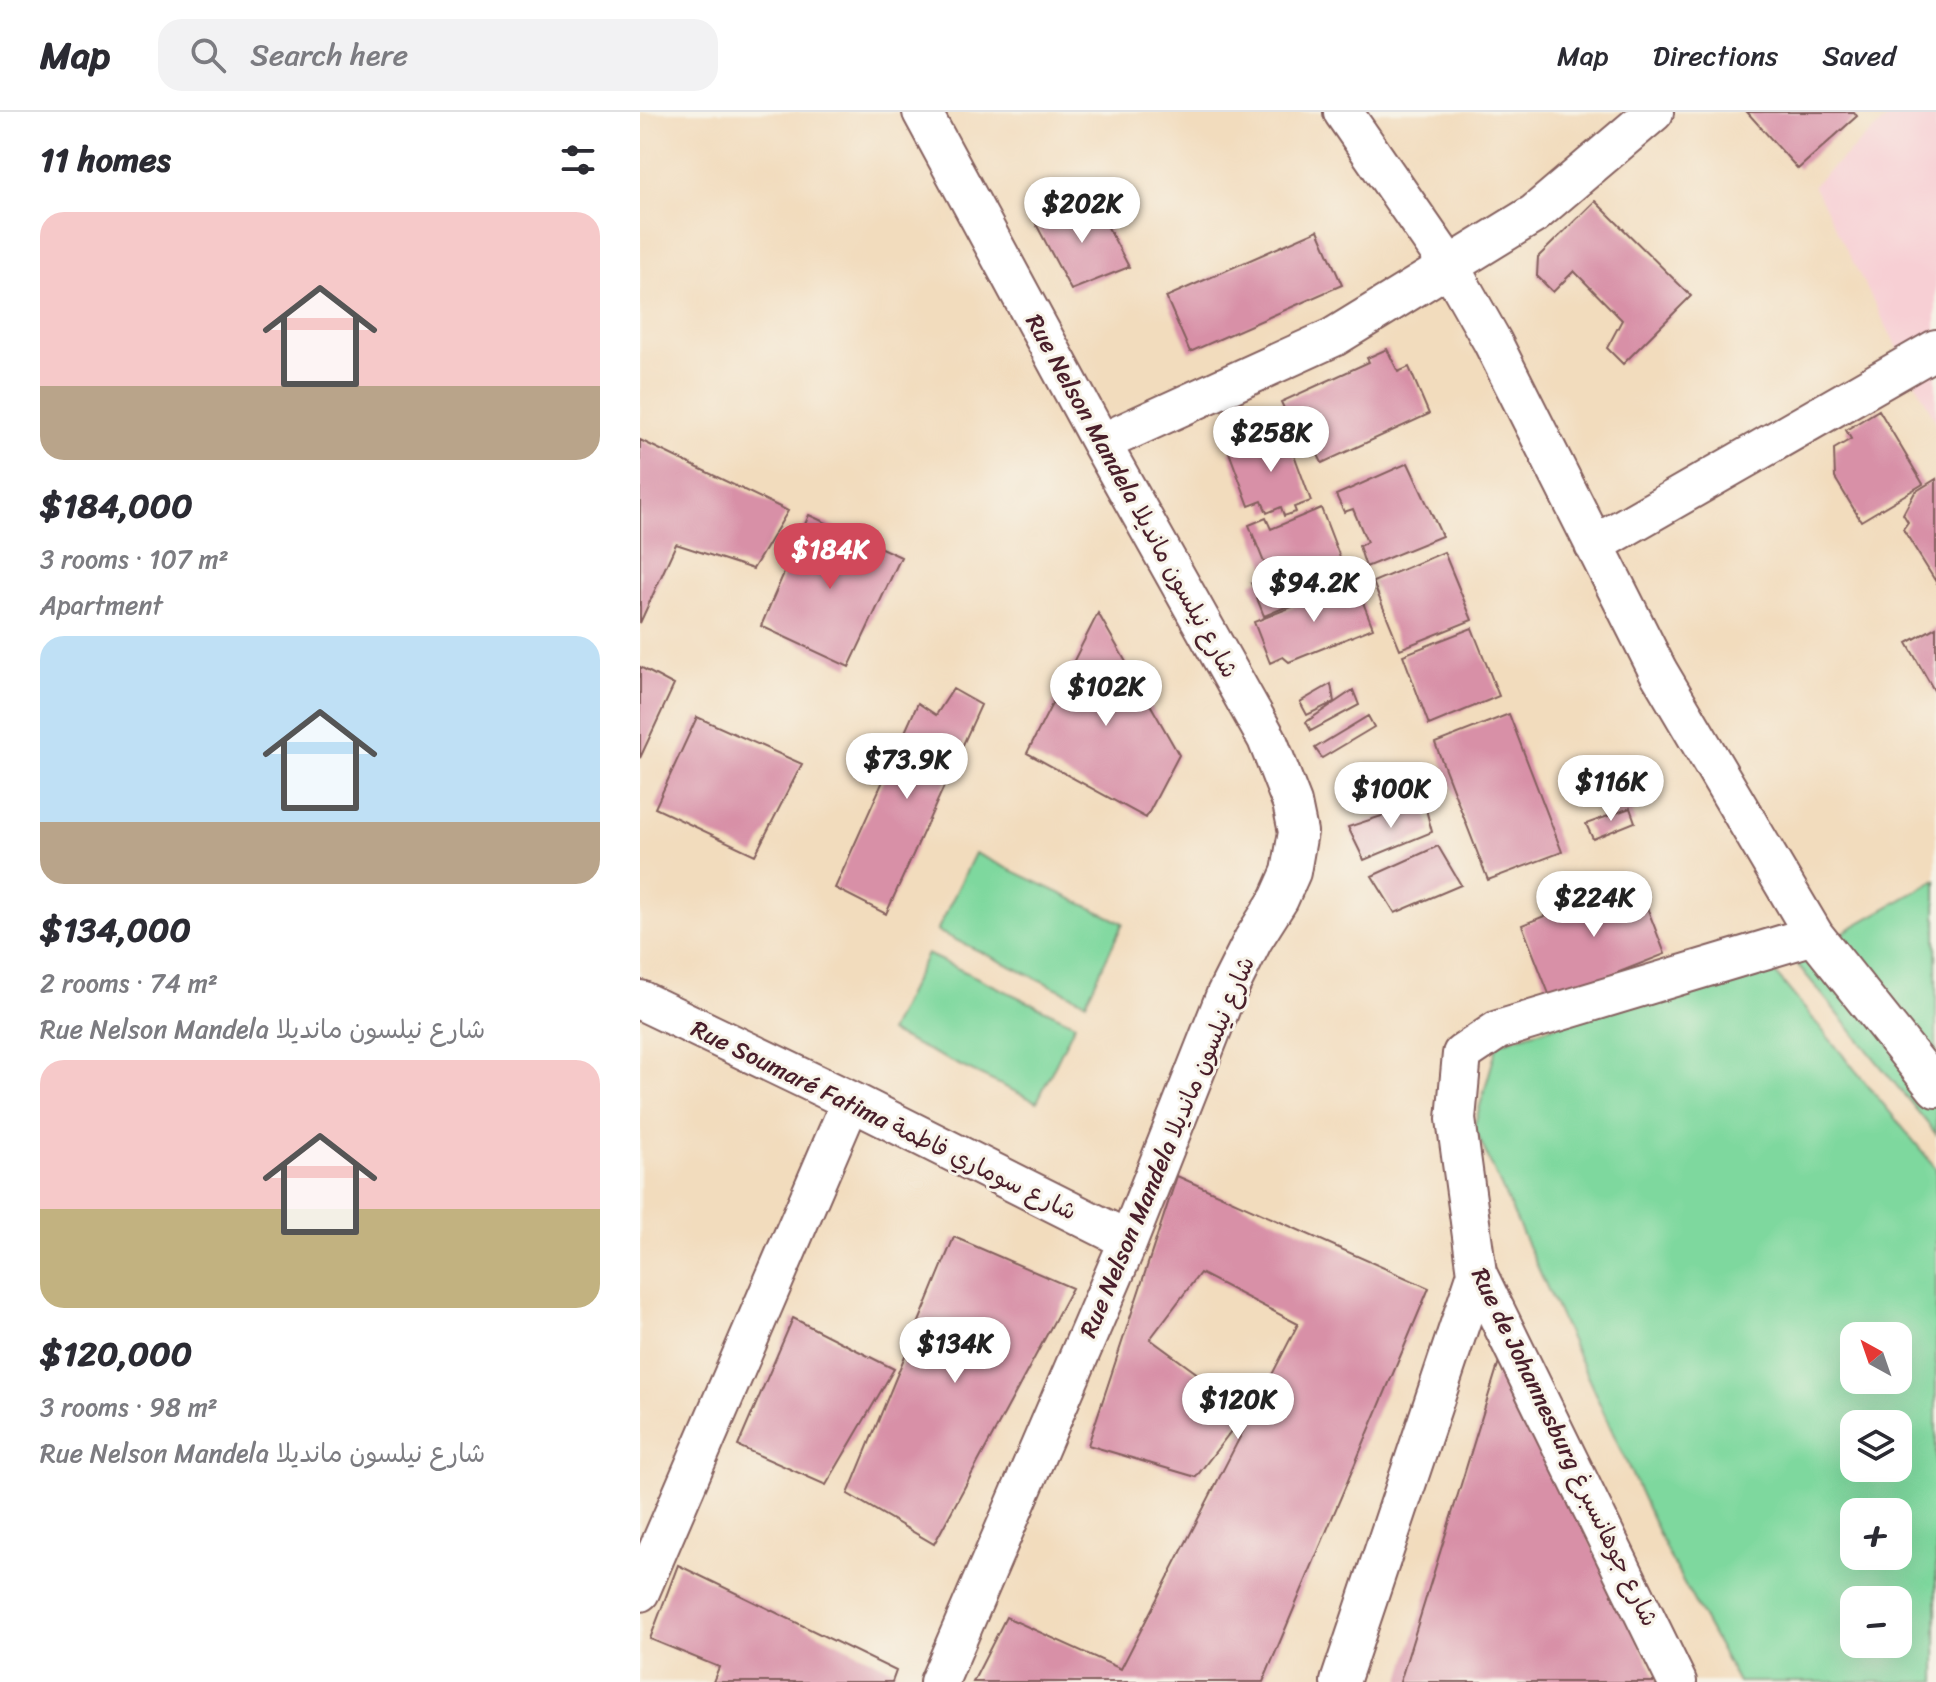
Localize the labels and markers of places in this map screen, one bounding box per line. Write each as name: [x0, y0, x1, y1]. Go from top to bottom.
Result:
pin: $202K: [1026, 177, 1138, 245]
pin: $258K: [1215, 406, 1327, 474]
pin: $184K: [774, 523, 886, 591]
pin: $94.2K: [1249, 556, 1379, 624]
pin: $102K: [1050, 660, 1162, 728]
pin: $73.9K: [842, 733, 972, 801]
pin: $116K: [1555, 755, 1667, 823]
pin: $100K: [1335, 762, 1447, 830]
pin: $224K: [1538, 871, 1650, 939]
pin: $134K: [899, 1317, 1011, 1385]
pin: $120K: [1182, 1373, 1294, 1441]

